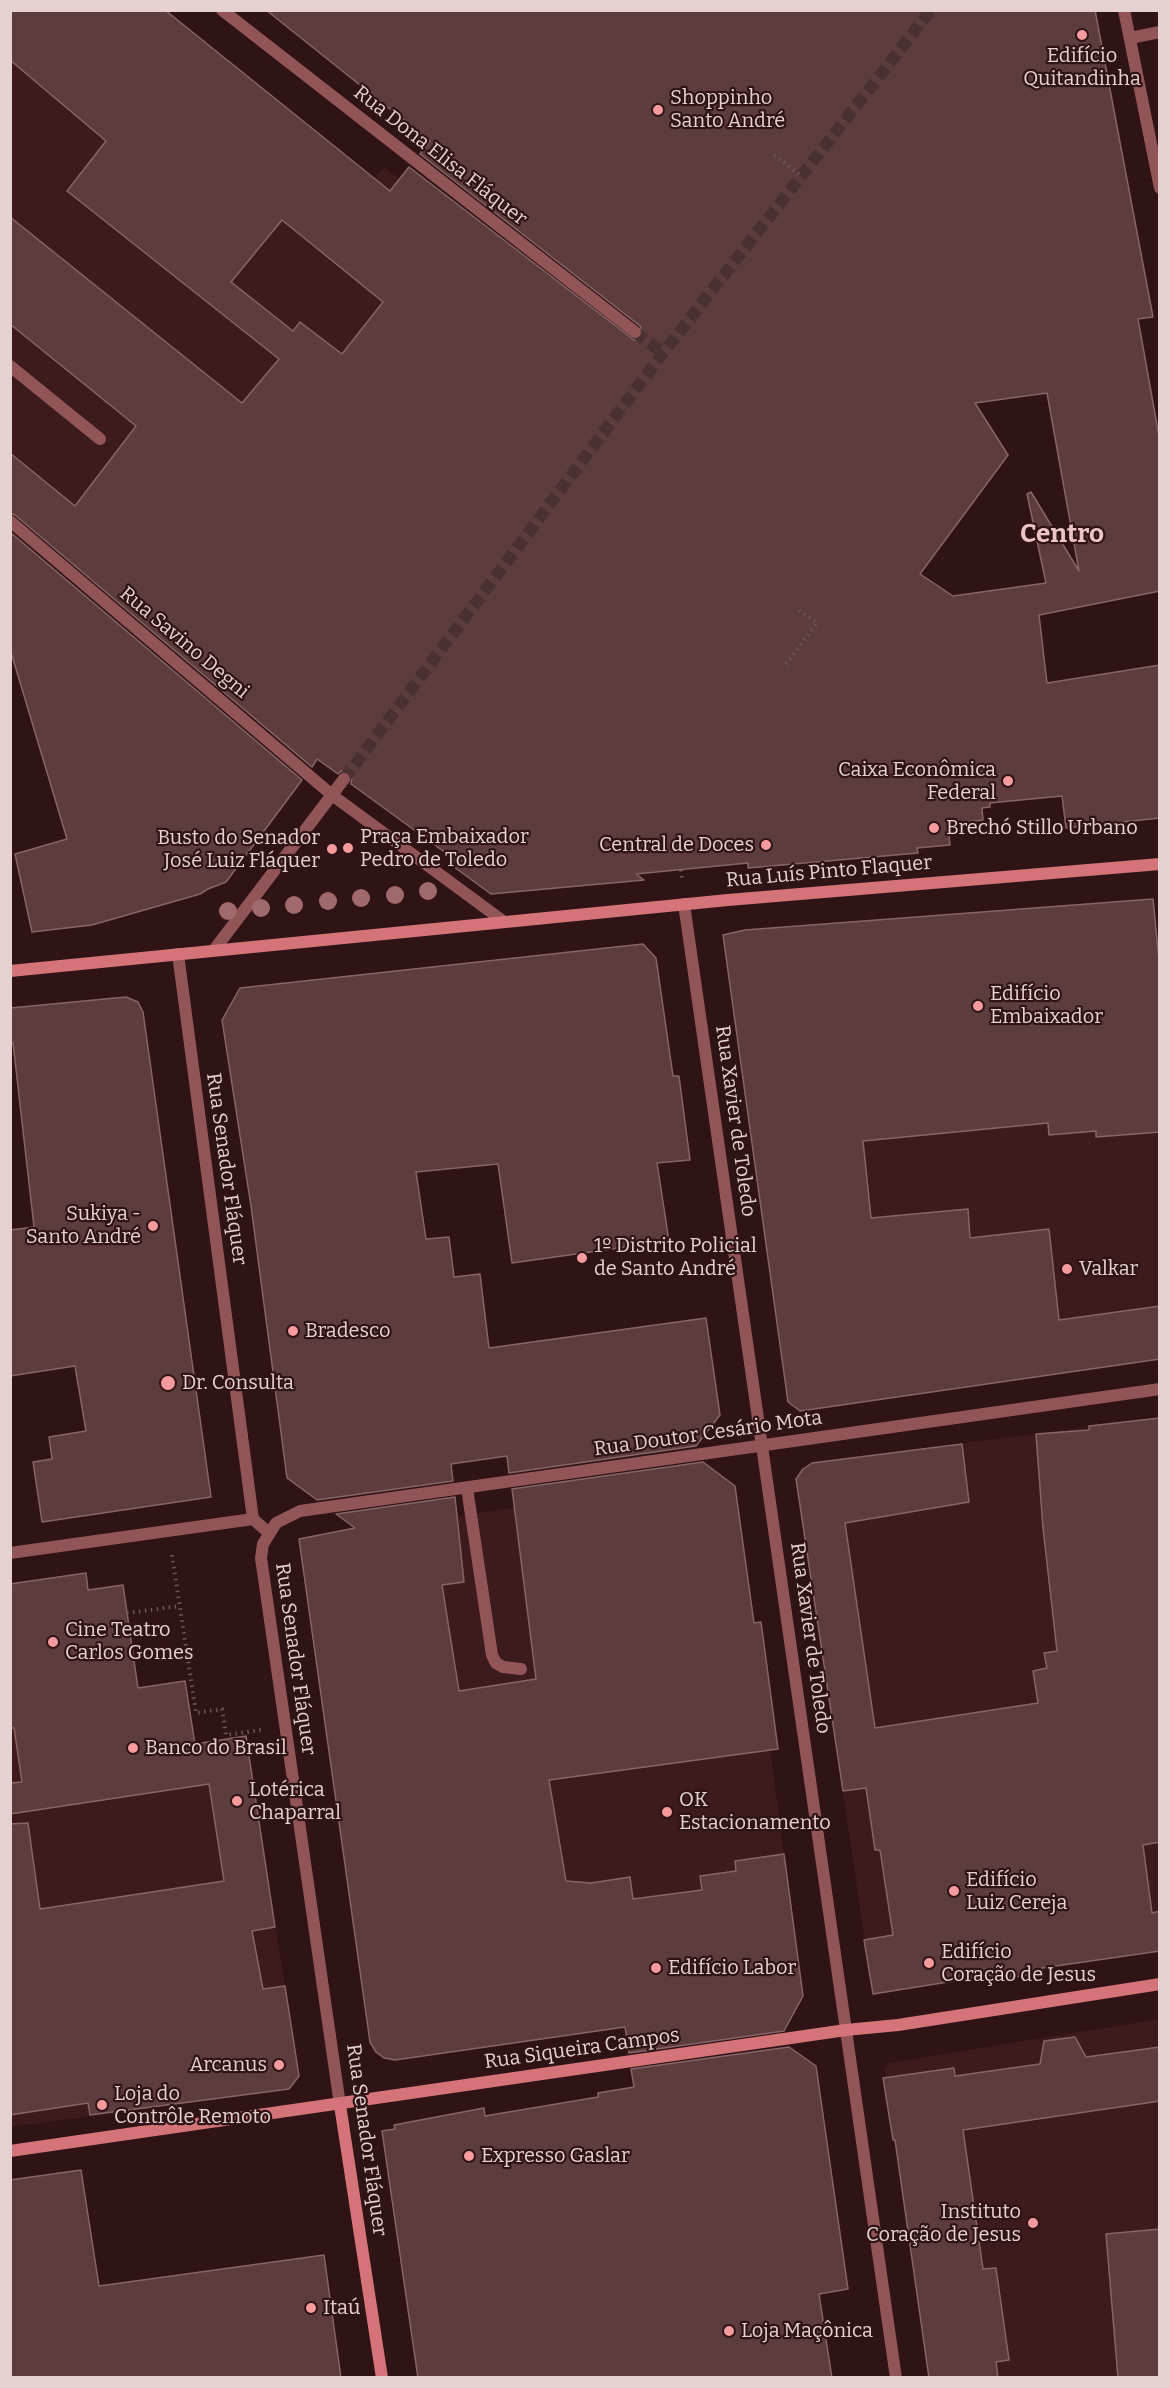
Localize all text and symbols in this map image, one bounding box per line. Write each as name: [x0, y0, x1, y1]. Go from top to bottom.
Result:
marker: Edifício Quitandinha: [1075, 28, 1089, 42]
place label: Edifício Quitandinha: [1023, 44, 1141, 91]
street label: Rua Dona Elisa Fláquer: [349, 81, 531, 231]
place label: Shoppinho Santo André: [670, 86, 785, 133]
marker: Shoppinho Santo André: [651, 103, 665, 117]
district label: Centro: [1020, 519, 1104, 551]
street label: Rua Savino Degni: [114, 582, 254, 704]
place label: Caixa Econômica Federal: [838, 758, 996, 805]
marker: Caixa Econômica Federal: [1001, 774, 1015, 788]
place label: Brechó Stillo Urbano: [946, 816, 1138, 840]
marker: Brechó Stillo Urbano: [927, 821, 941, 835]
place label: Praça Embaixador Pedro de Toledo: [360, 825, 529, 872]
place label: Busto do Senador José Luiz Fláquer: [157, 826, 320, 873]
place label: Central de Doces: [599, 833, 754, 857]
marker: Central de Doces: [759, 838, 773, 852]
marker: Praça Embaixador Pedro de Toledo: [341, 841, 355, 855]
marker: Busto do Senador José Luiz Fláquer: [325, 842, 339, 856]
street label: Rua Luís Pinto Flaquer: [725, 851, 933, 893]
place label: Edifício Embaixador: [990, 982, 1103, 1029]
marker: Edifício Embaixador: [971, 999, 985, 1013]
street label: Rua Xavier de Toledo: [710, 1024, 760, 1218]
street label: Rua Senador Fláquer: [201, 1071, 251, 1267]
place label: Sukiya - Santo André: [26, 1202, 141, 1249]
marker: Sukiya - Santo André: [146, 1219, 160, 1233]
place label: 1º Distrito Policial de Santo André: [594, 1234, 757, 1281]
marker: 1º Distrito Policial de Santo André: [575, 1251, 589, 1265]
place label: Valkar: [1079, 1257, 1138, 1281]
marker: Valkar: [1060, 1262, 1074, 1276]
place label: Bradesco: [305, 1319, 390, 1343]
marker: Bradesco: [286, 1324, 300, 1338]
place label: Dr. Consulta: [182, 1371, 294, 1395]
marker: Dr. Consulta: [159, 1374, 177, 1392]
street label: Rua Doutor Cesário Mota: [592, 1406, 824, 1462]
street label: Rua Xavier de Toledo: [785, 1541, 835, 1735]
street label: Rua Senador Fláquer: [270, 1561, 320, 1757]
place label: Cine Teatro Carlos Gomes: [65, 1618, 193, 1665]
marker: Cine Teatro Carlos Gomes: [46, 1635, 60, 1649]
place label: Banco do Brasil: [145, 1736, 287, 1760]
marker: Banco do Brasil: [126, 1741, 140, 1755]
place label: Lotérica Chaparral: [249, 1778, 341, 1825]
place label: OK Estacionamento: [679, 1788, 831, 1835]
marker: Lotérica Chaparral: [230, 1794, 244, 1808]
marker: OK Estacionamento: [660, 1805, 674, 1819]
place label: Edifício Luiz Cereja: [966, 1868, 1067, 1915]
marker: Edifício Luiz Cereja: [947, 1884, 961, 1898]
place label: Edifício Coração de Jesus: [941, 1940, 1096, 1987]
place label: Edifício Labor: [668, 1956, 796, 1980]
marker: Edifício Coração de Jesus: [922, 1956, 936, 1970]
marker: Edifício Labor: [649, 1961, 663, 1975]
street label: Rua Siqueira Campos: [483, 2023, 681, 2075]
street label: Rua Senador Fláquer: [341, 2042, 391, 2238]
place label: Arcanus: [189, 2053, 267, 2077]
marker: Arcanus: [272, 2058, 286, 2072]
place label: Loja do Contrôle Remoto: [114, 2082, 271, 2129]
marker: Loja do Contrôle Remoto: [95, 2098, 109, 2112]
place label: Expresso Gaslar: [481, 2144, 630, 2168]
marker: Expresso Gaslar: [462, 2149, 476, 2163]
place label: Instituto Coração de Jesus: [866, 2200, 1021, 2247]
marker: Instituto Coração de Jesus: [1026, 2216, 1040, 2230]
place label: Itaú: [323, 2296, 360, 2320]
marker: Itaú: [304, 2301, 318, 2315]
place label: Loja Maçônica: [741, 2319, 873, 2343]
marker: Loja Maçônica: [722, 2324, 736, 2338]

